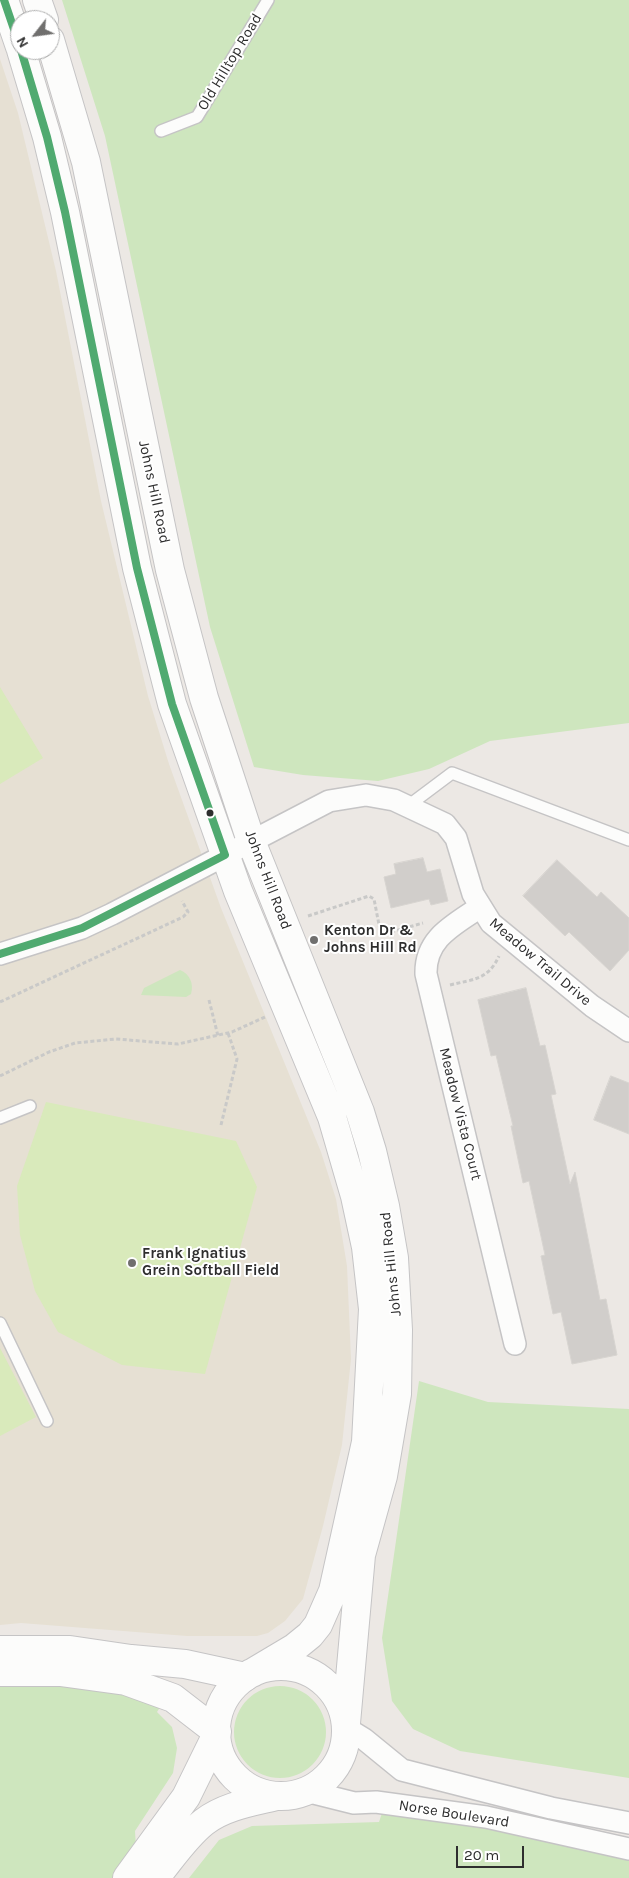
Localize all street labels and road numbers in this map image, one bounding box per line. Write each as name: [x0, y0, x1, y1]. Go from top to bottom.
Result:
street label: Old Hilltop Road: [194, 10, 266, 114]
street label: Johns Hill Road: [134, 439, 174, 545]
street label: Johns Hill Road: [241, 828, 295, 932]
street label: Meadow Trail Drive: [485, 914, 595, 1010]
street label: Meadow Vista Court: [435, 1046, 485, 1182]
street label: Johns Hill Road: [377, 1211, 405, 1317]
street label: Norse Boulevard: [397, 1796, 511, 1832]

